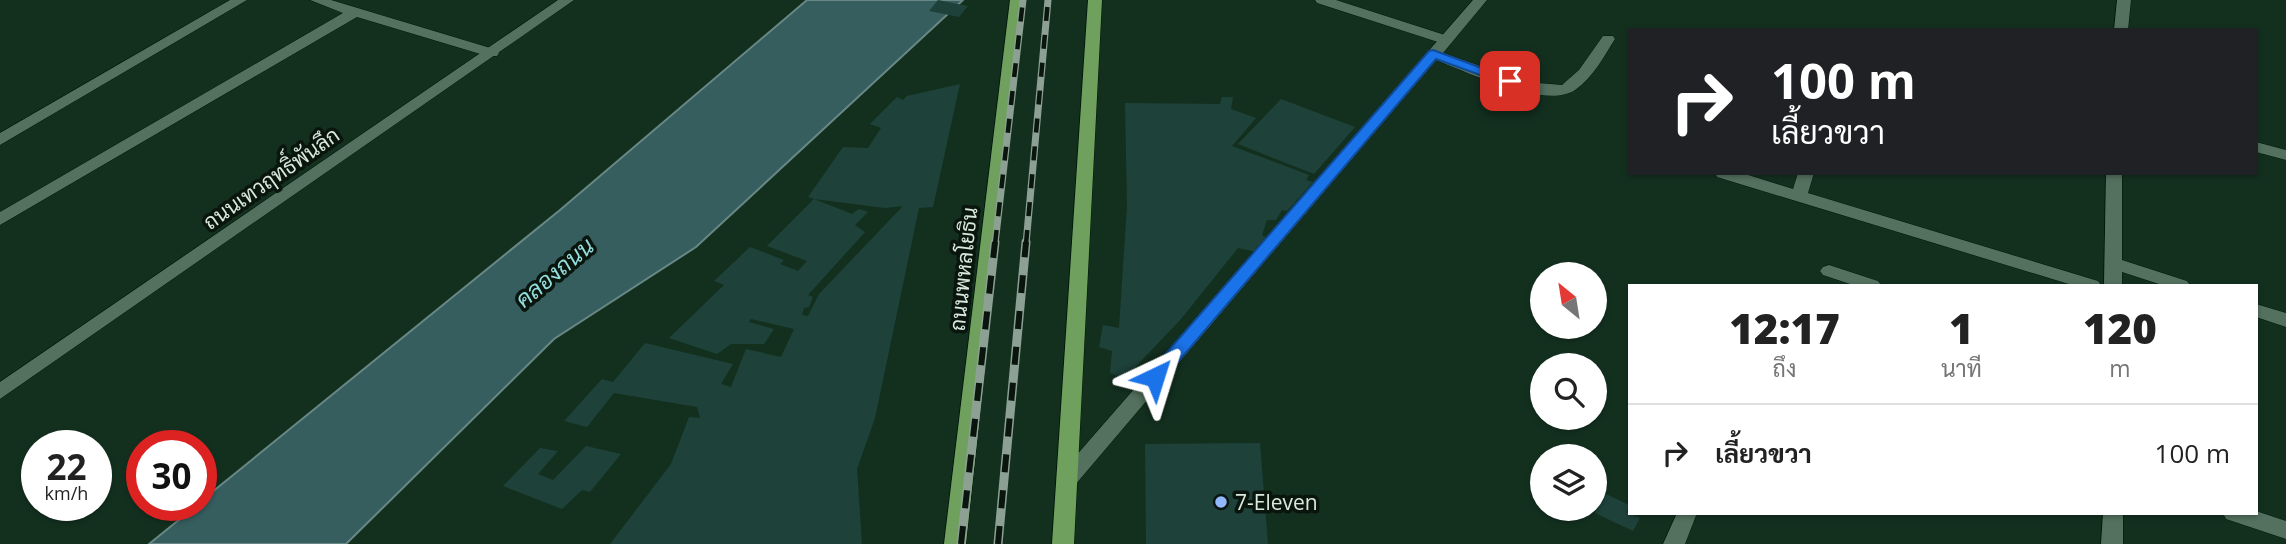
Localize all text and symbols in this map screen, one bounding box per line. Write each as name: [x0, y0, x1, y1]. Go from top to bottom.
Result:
text: 100 m: [1771, 47, 1916, 113]
pin: [1480, 51, 1540, 111]
icon: right: [1656, 56, 1747, 147]
icon: arrive: [1491, 62, 1529, 100]
text: เลี้ยวขวา: [1771, 110, 1885, 153]
street label: ถนนเทวฤทธิ์พันลึก: [194, 116, 345, 235]
street label: ถนนพหลโยธิน: [943, 206, 983, 332]
water label: คลองถนน: [508, 229, 600, 314]
north arrow: [1530, 262, 1606, 340]
map controls: [1530, 262, 1607, 521]
text: 12:17: [1729, 299, 1840, 356]
text: 1: [1949, 299, 1974, 356]
text: 120: [2083, 299, 2157, 356]
position arrow: [1118, 340, 1192, 414]
text: ถึง: [1773, 352, 1796, 384]
text: นาที: [1941, 352, 1982, 384]
text: m: [2109, 352, 2131, 384]
button: search: [1530, 353, 1607, 430]
speed limit sign: 30: [126, 430, 217, 521]
icon: right: [1656, 434, 1694, 472]
text: เลี้ยวขวา: [1715, 435, 1812, 471]
text: 100 m: [2155, 435, 2230, 471]
text: 22: [46, 443, 87, 490]
button: layers: [1530, 444, 1607, 521]
text: km/h: [45, 481, 88, 505]
place label: 7-Eleven: [1235, 488, 1318, 516]
marker: 7-Eleven: [1213, 494, 1229, 510]

